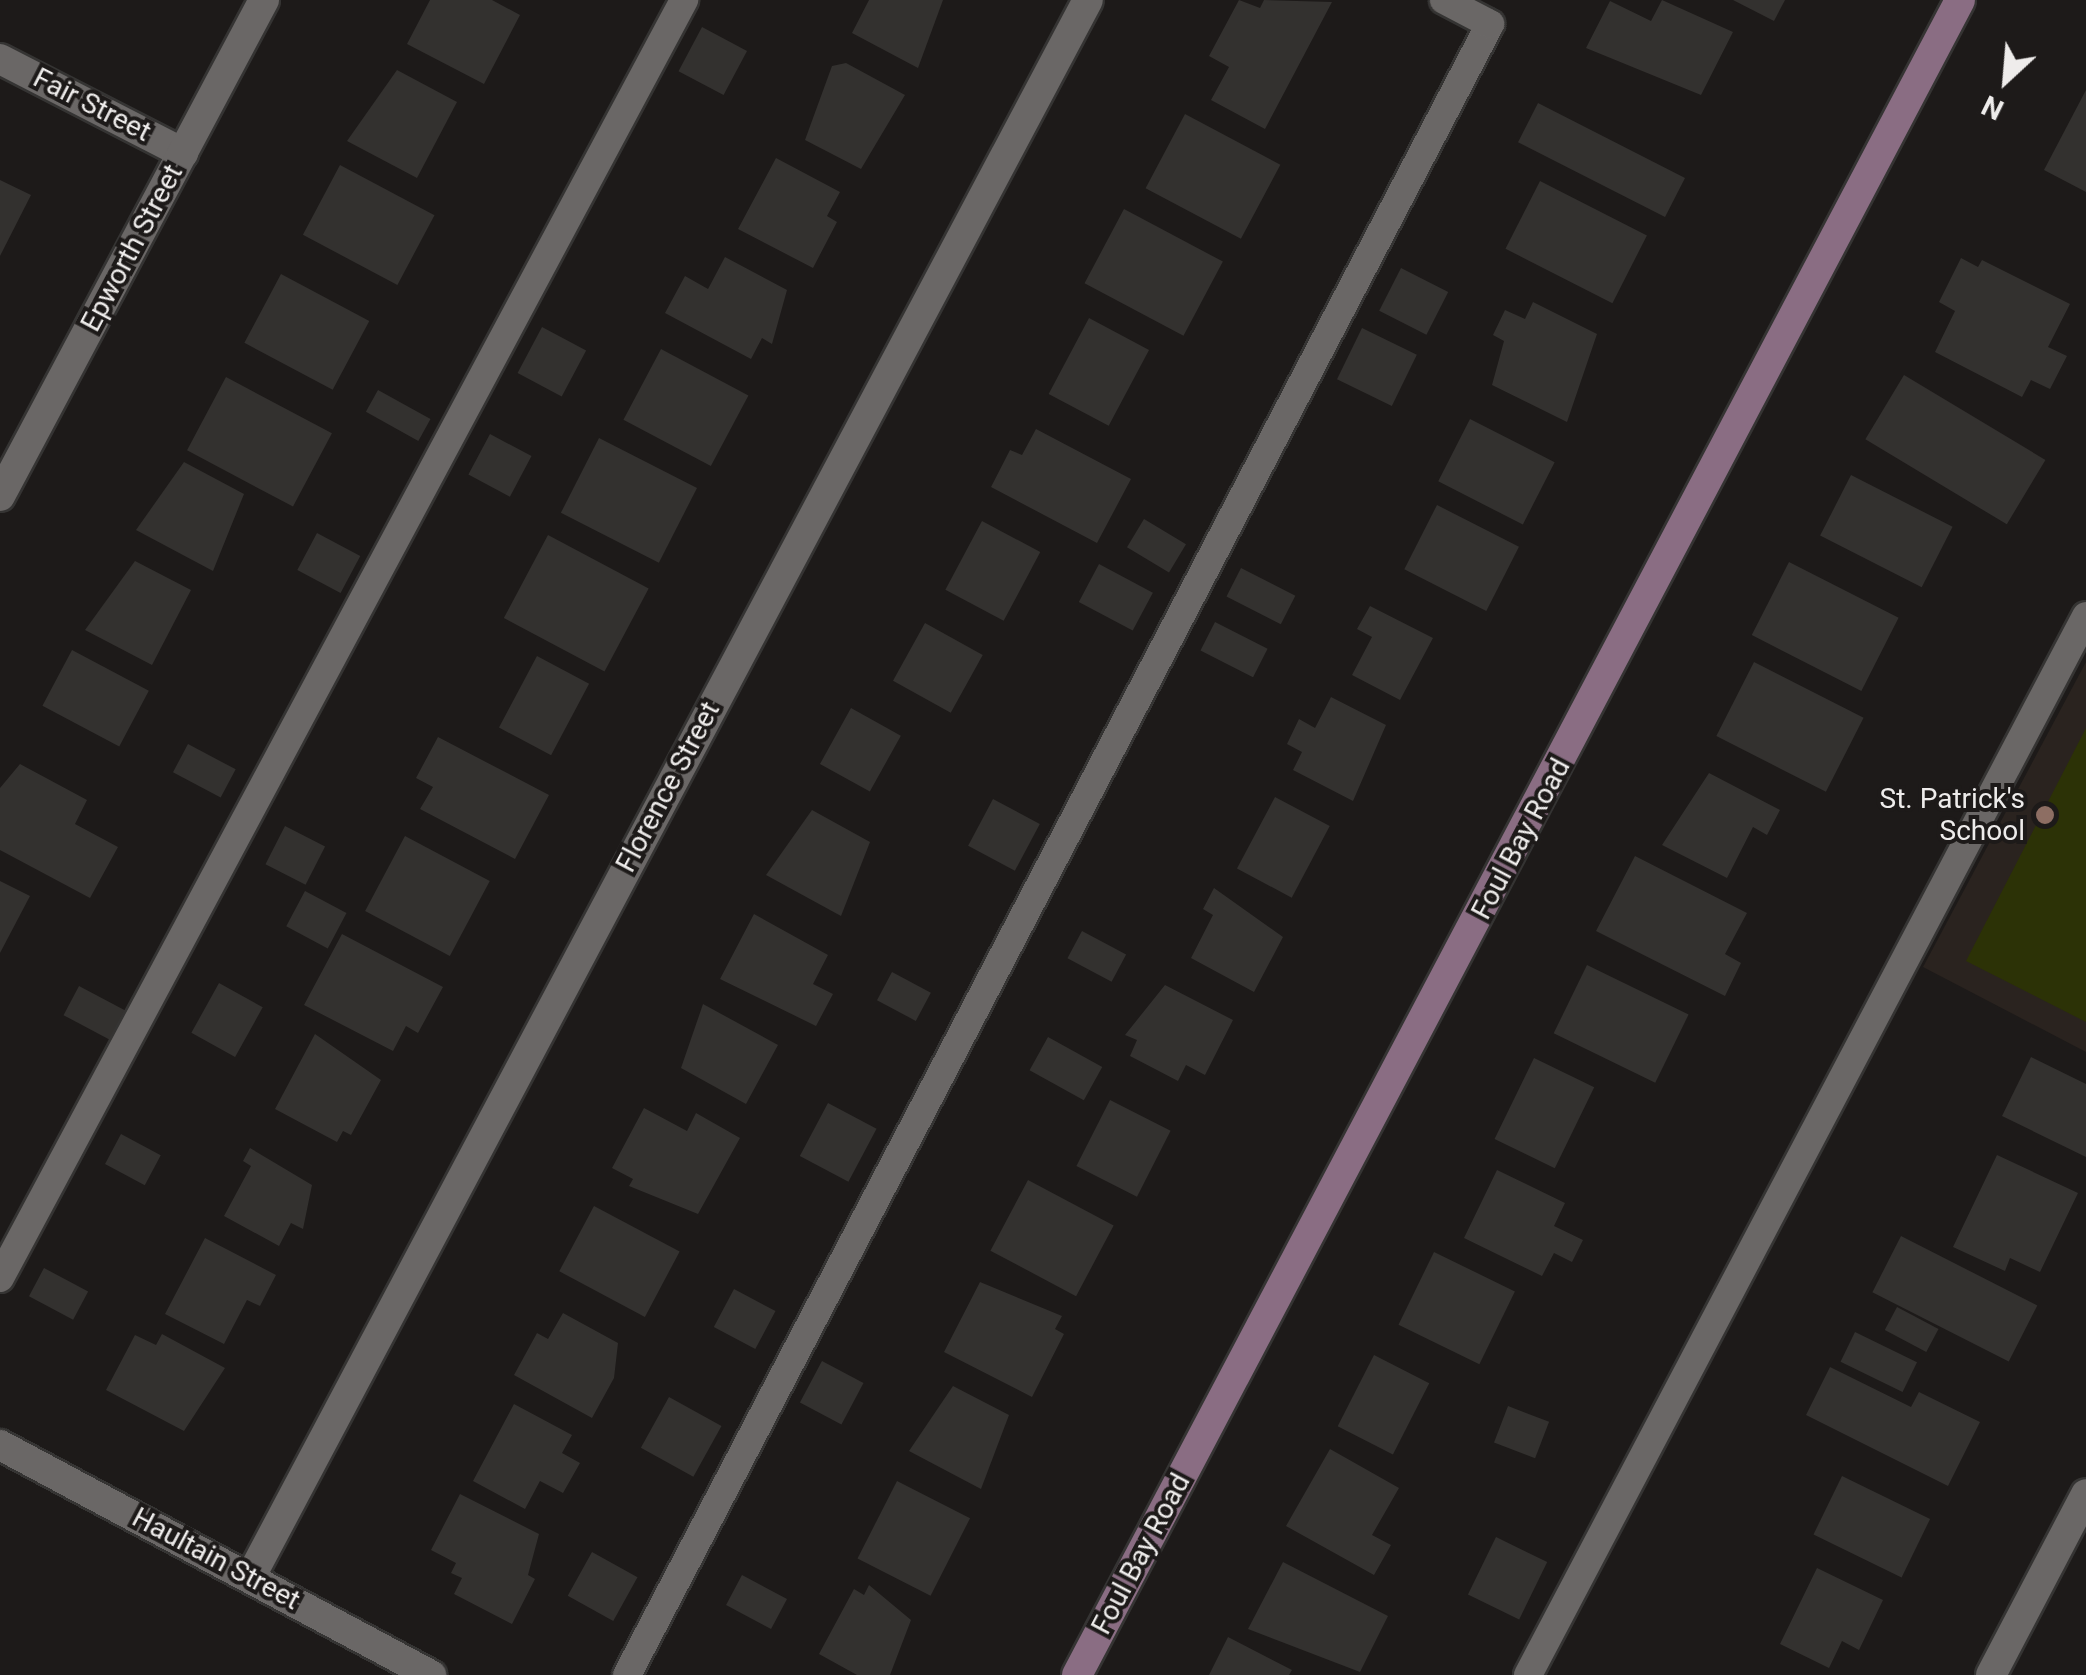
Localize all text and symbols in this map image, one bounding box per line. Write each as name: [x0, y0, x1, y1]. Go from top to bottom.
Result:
north arrow: [1956, 30, 2056, 130]
street label: Fair Street: [28, 61, 156, 149]
text: N: [1977, 88, 2009, 127]
street label: Epworth Street: [74, 159, 190, 337]
street label: Florence Street: [609, 696, 727, 878]
street label: Foul Bay Road: [1465, 753, 1577, 925]
place label: St. Patrick's School: [1880, 782, 2025, 848]
marker: St. Patrick's School: [2034, 804, 2056, 826]
street label: Foul Bay Road: [1085, 1468, 1197, 1640]
street label: Haultain Street: [126, 1501, 306, 1617]

